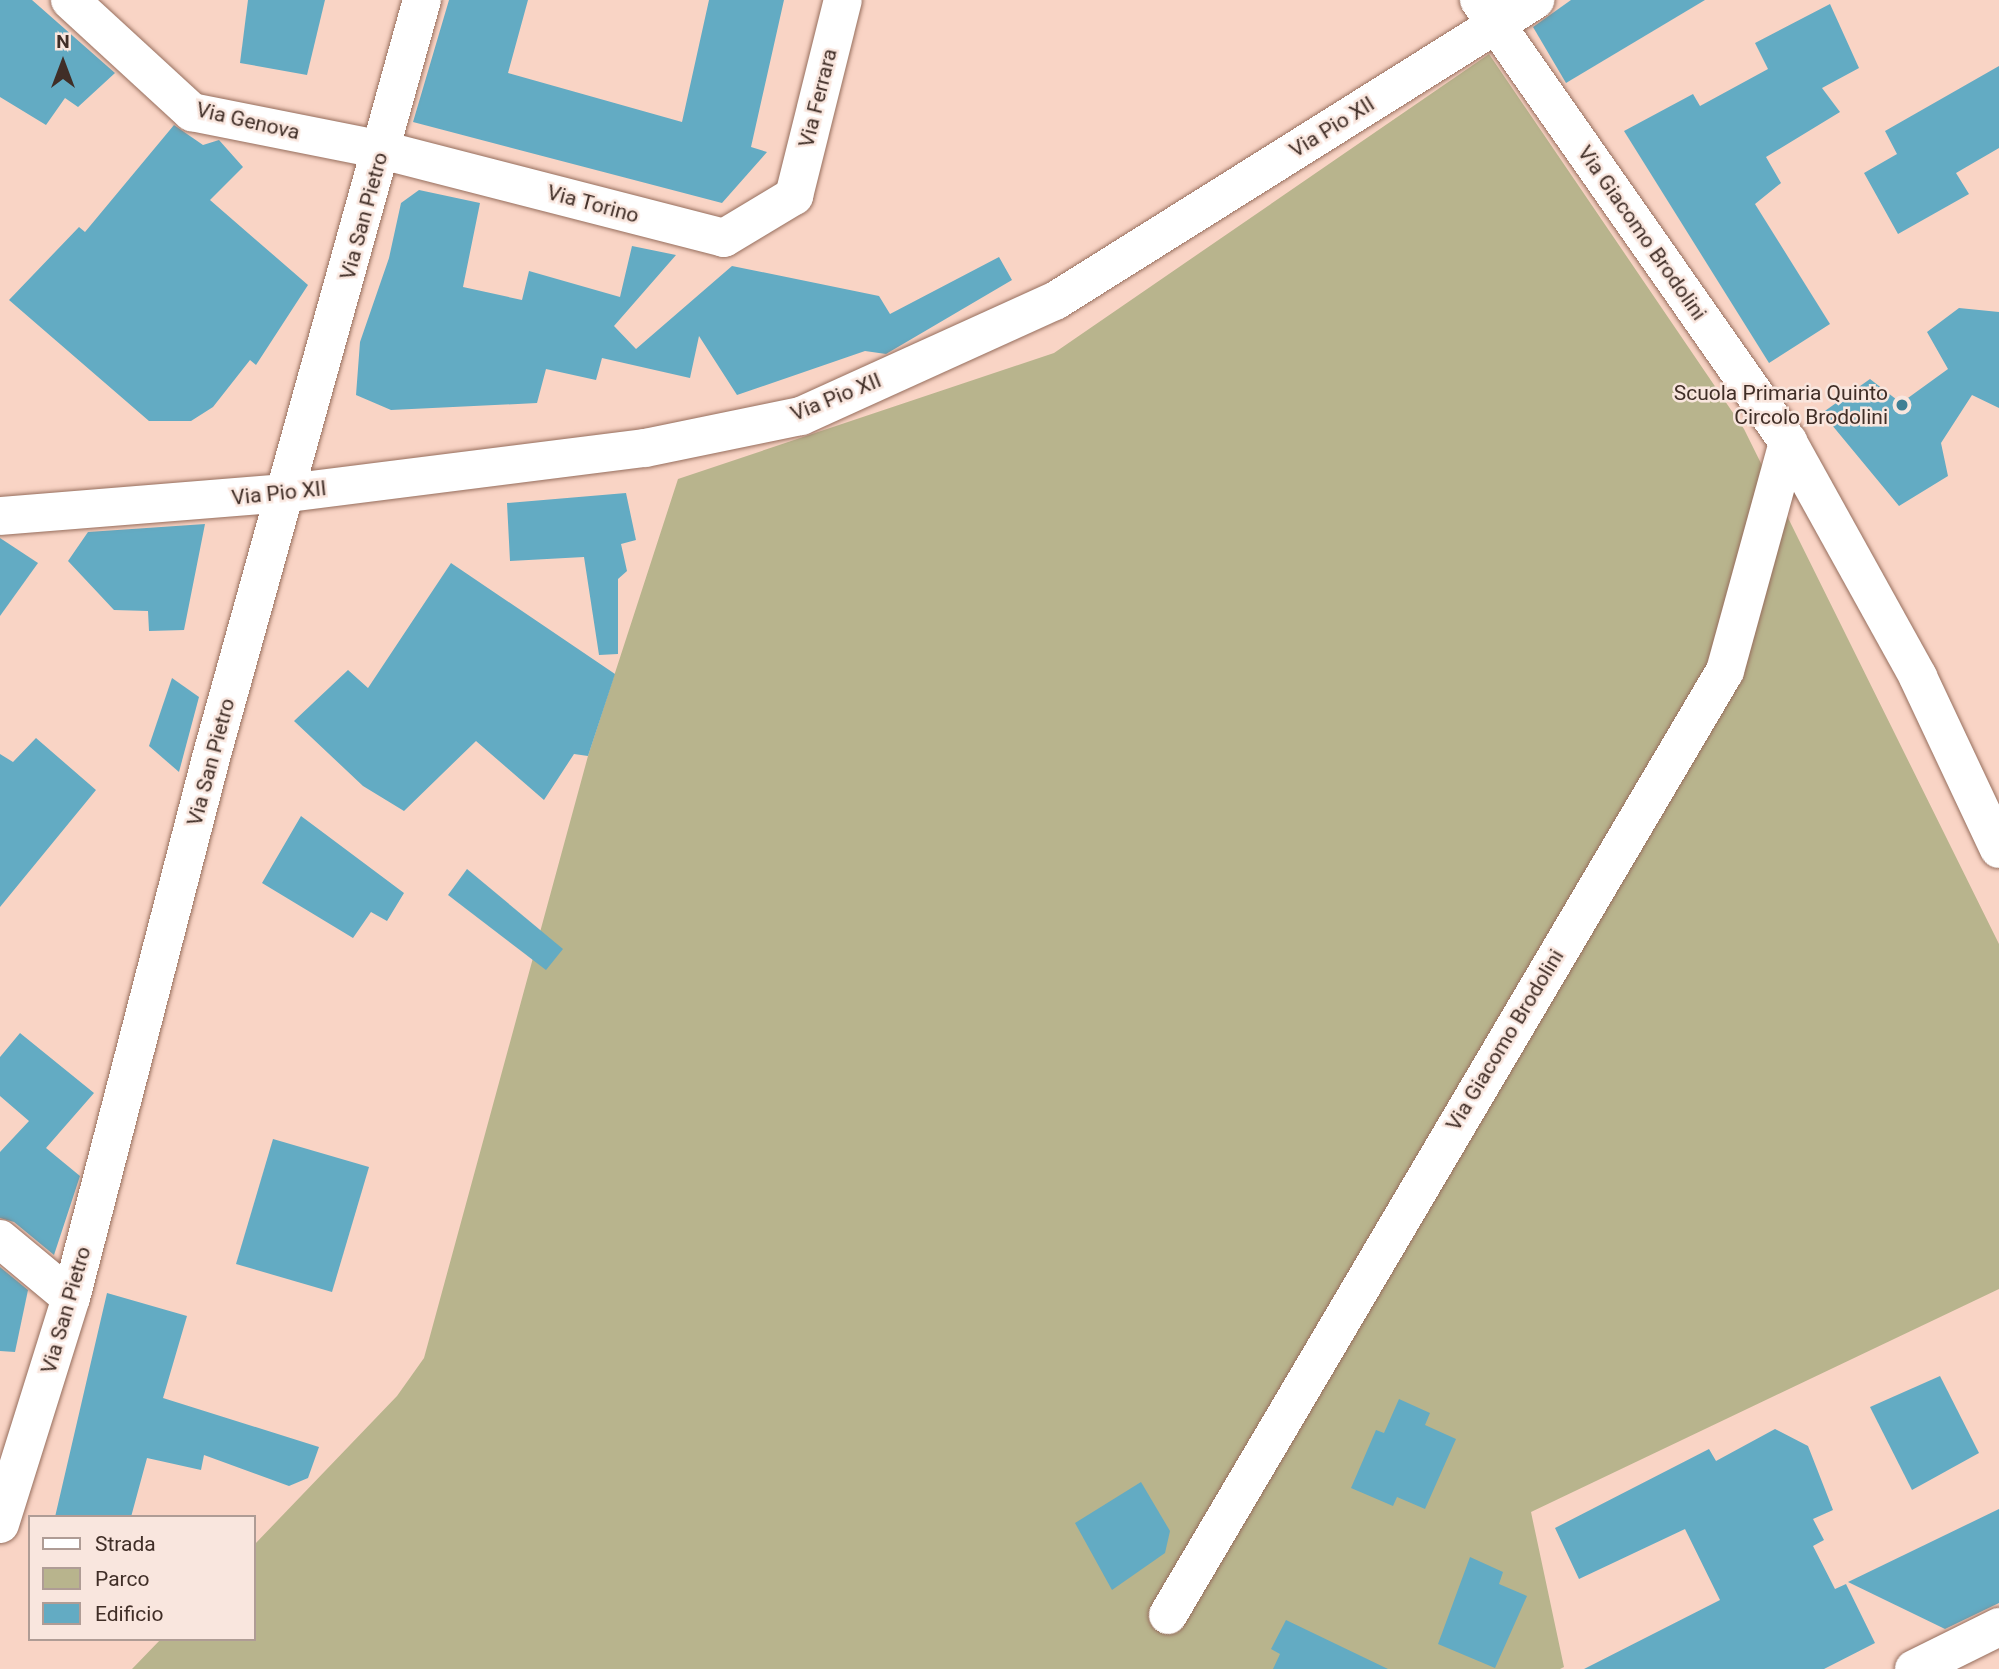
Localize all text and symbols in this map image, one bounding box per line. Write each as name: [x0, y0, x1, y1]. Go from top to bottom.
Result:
north arrow: [28, 28, 98, 98]
text: N: [56, 30, 70, 53]
street label: Via Ferrara: [794, 46, 842, 150]
street label: Via Pio XII: [1285, 91, 1379, 163]
street label: Via Genova: [194, 97, 302, 145]
street label: Via Giacomo Brodolini: [1572, 141, 1712, 325]
street label: Via San Pietro: [335, 149, 393, 283]
street label: Via Torino: [544, 180, 642, 228]
street label: Via Pio XII: [787, 367, 885, 427]
place label: Scuola Primaria Quinto Circolo Brodolini: [1674, 380, 1888, 430]
marker: Scuola Primaria Quinto Circolo Brodolini: [1894, 397, 1910, 413]
street label: Via Pio XII: [230, 475, 328, 511]
street label: Via San Pietro: [182, 695, 240, 829]
street label: Via Giacomo Brodolini: [1441, 945, 1569, 1135]
street label: Via San Pietro: [36, 1244, 96, 1376]
legend: [28, 1515, 256, 1641]
text: Strada: [95, 1532, 156, 1556]
text: Parco: [95, 1567, 149, 1591]
text: Edificio: [95, 1602, 163, 1626]

